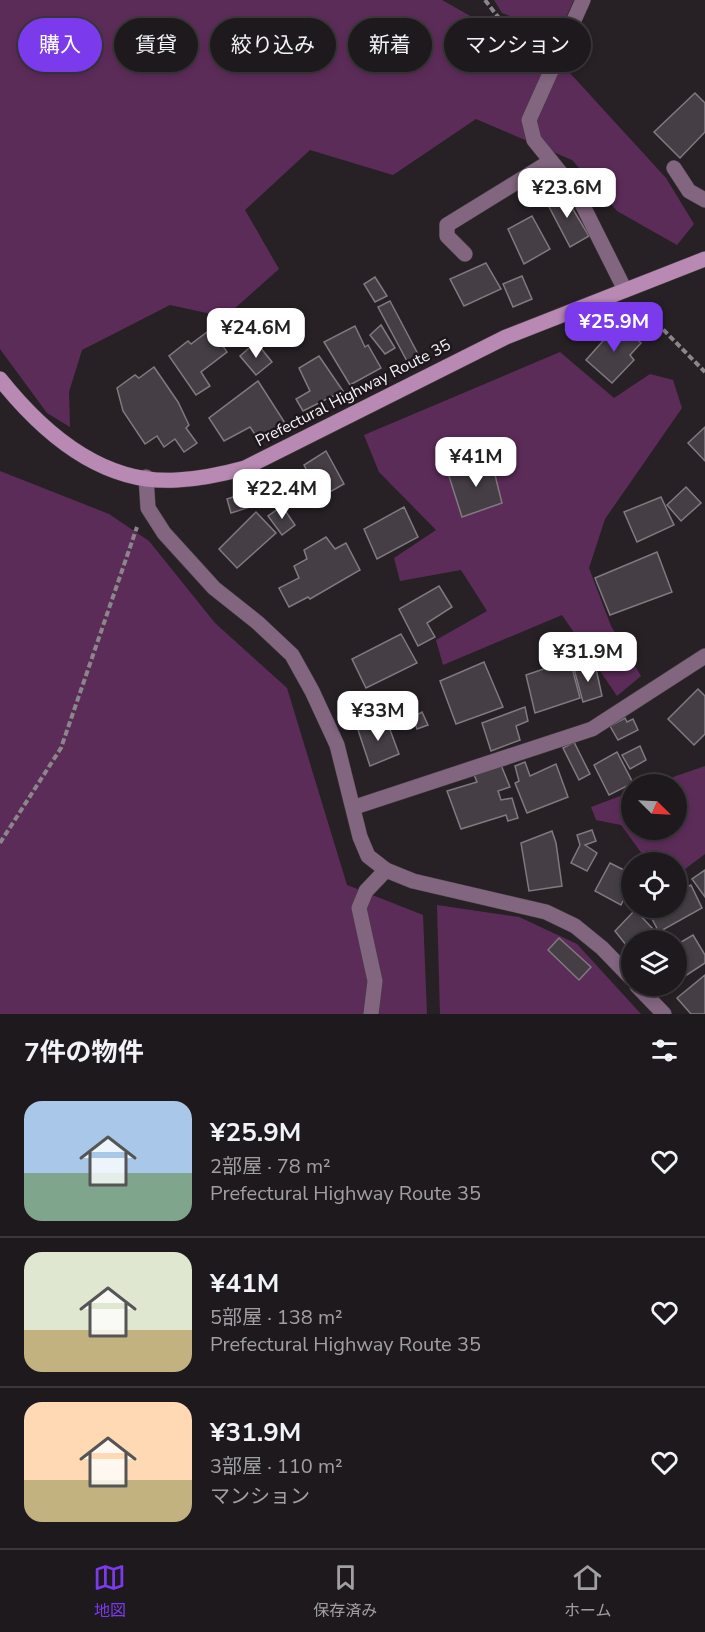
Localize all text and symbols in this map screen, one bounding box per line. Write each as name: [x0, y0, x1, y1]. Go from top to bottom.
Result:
chip: 購入: [18, 18, 102, 72]
chip: 賃貸: [114, 18, 198, 72]
chip: 絞り込み: [210, 18, 336, 72]
chip: 新着: [348, 18, 432, 72]
chip: マンション: [444, 18, 591, 72]
pin: ¥23.6M: [518, 168, 616, 219]
text: ¥23.6M: [532, 174, 602, 201]
pin: ¥25.9M: [565, 302, 663, 353]
pin: ¥24.6M: [207, 308, 305, 359]
text: ¥25.9M: [579, 308, 649, 335]
text: ¥24.6M: [221, 314, 291, 341]
street label: Prefectural Highway Route 35: [251, 334, 455, 452]
pin: ¥41M: [440, 437, 512, 488]
text: ¥41M: [449, 443, 503, 470]
pin: ¥22.4M: [233, 469, 331, 520]
text: ¥22.4M: [247, 475, 317, 502]
pin: ¥31.9M: [539, 632, 637, 683]
text: ¥31.9M: [553, 638, 623, 665]
pin: ¥33M: [342, 691, 414, 742]
text: ¥33M: [351, 697, 405, 724]
north arrow: [621, 774, 687, 840]
map controls: [621, 774, 687, 996]
button: locate: [621, 852, 687, 918]
button: layers: [621, 930, 687, 996]
icon: filters: [648, 1034, 681, 1067]
text: 7件の物件: [24, 1035, 144, 1070]
text: ¥25.9M: [210, 1115, 301, 1150]
icon: home: [72, 1125, 144, 1197]
icon: heart: [648, 1145, 681, 1178]
text: 2部屋 · 78 m²: [210, 1153, 331, 1180]
text: Prefectural Highway Route 35: [210, 1180, 481, 1207]
text: ¥41M: [210, 1266, 279, 1301]
icon: home: [72, 1276, 144, 1348]
icon: heart: [648, 1296, 681, 1329]
text: 5部屋 · 138 m²: [210, 1304, 343, 1331]
text: Prefectural Highway Route 35: [210, 1331, 481, 1358]
text: ¥31.9M: [210, 1415, 301, 1450]
icon: home: [72, 1426, 144, 1498]
icon: heart: [648, 1446, 681, 1479]
text: 3部屋 · 110 m²: [210, 1453, 343, 1480]
text: マンション: [210, 1483, 310, 1510]
tab: 地図: [93, 1561, 126, 1622]
tab: 保存済み: [313, 1561, 377, 1622]
tab: ホーム: [564, 1561, 612, 1622]

